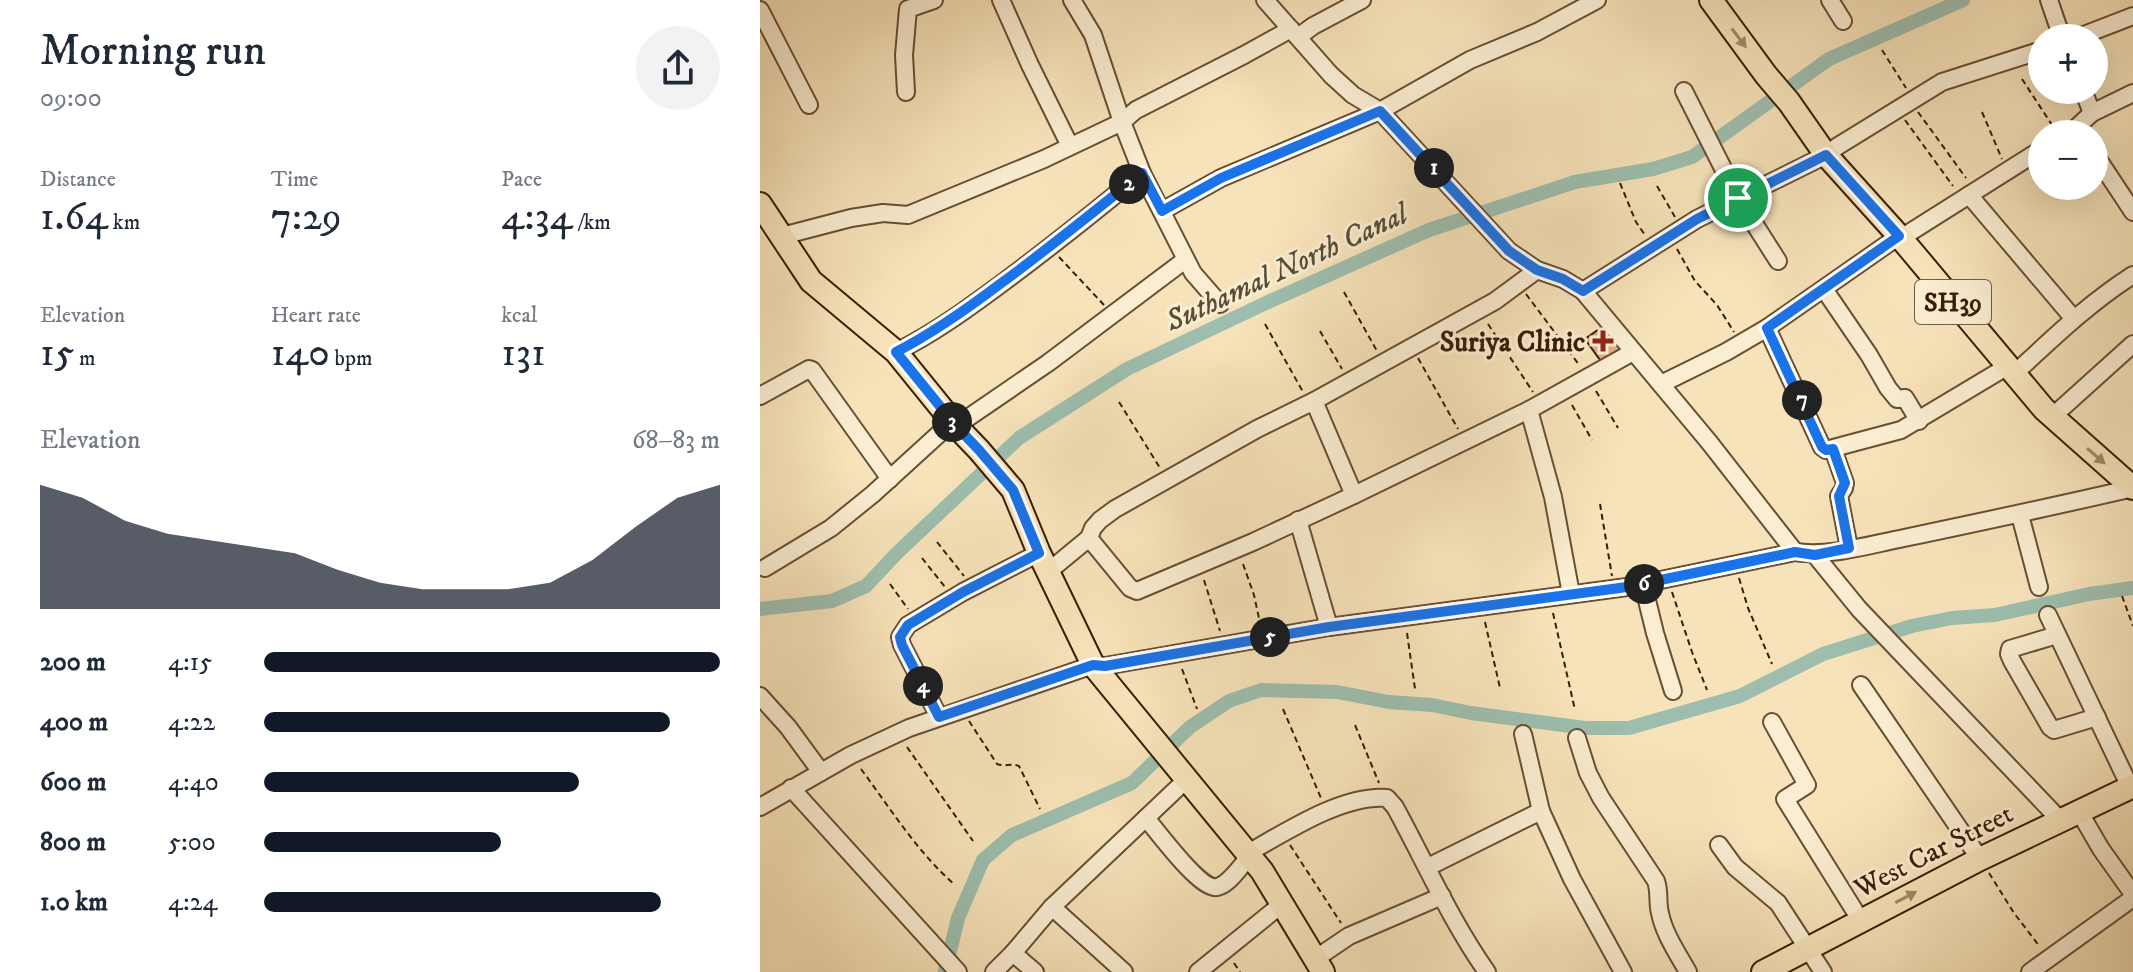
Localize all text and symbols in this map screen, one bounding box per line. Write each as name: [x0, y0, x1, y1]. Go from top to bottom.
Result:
text: Morning run: [40, 24, 266, 79]
map controls: [2028, 24, 2108, 200]
button: +: [2028, 24, 2108, 104]
button: share: [636, 26, 720, 110]
one-way arrow: [1730, 27, 1746, 48]
text: 09:00: [40, 82, 102, 115]
button: −: [2028, 120, 2108, 200]
pin: 1: [1414, 148, 1454, 188]
text: 1: [1430, 154, 1438, 181]
pin: 2: [1109, 164, 1149, 204]
pin: [1704, 164, 1772, 232]
text: Distance: [40, 166, 116, 193]
text: Time: [271, 166, 318, 193]
text: Pace: [501, 166, 542, 193]
text: 2: [1124, 170, 1134, 197]
icon: arrive: [1716, 176, 1760, 220]
text: 1.64: [40, 193, 108, 243]
text: 7:29: [271, 193, 342, 243]
text: 4:34: [501, 193, 573, 243]
water label: Suthamal North Canal: [1159, 195, 1416, 341]
text: km: [108, 209, 140, 236]
text: /km: [573, 209, 611, 236]
road number: SH39: [1915, 280, 1991, 324]
text: Elevation: [40, 302, 125, 329]
text: Heart rate: [271, 302, 361, 329]
text: kcal: [501, 302, 537, 329]
place label: Suriya Clinic: [1440, 325, 1585, 360]
text: 15: [40, 329, 74, 379]
text: 140: [271, 329, 330, 379]
text: 131: [501, 329, 546, 379]
marker: Suriya Clinic: [1592, 330, 1614, 352]
text: m: [74, 345, 96, 372]
text: bpm: [330, 345, 373, 372]
pin: 7: [1782, 380, 1822, 420]
text: 7: [1796, 386, 1808, 413]
pin: 3: [932, 402, 972, 442]
text: 3: [948, 408, 956, 435]
text: Elevation: [40, 424, 141, 457]
text: 68–83 m: [632, 424, 720, 457]
one-way arrow: [2086, 447, 2106, 464]
pin: 6: [1624, 564, 1664, 604]
text: 6: [1638, 570, 1650, 597]
pin: 5: [1250, 617, 1290, 657]
text: 5: [1265, 623, 1275, 650]
text: 200 m: [40, 646, 106, 679]
text: 4:15: [168, 646, 212, 679]
pin: 4: [903, 666, 943, 706]
text: 4: [917, 672, 929, 699]
text: 400 m: [40, 706, 108, 739]
text: 4:22: [168, 706, 215, 739]
text: 600 m: [40, 766, 107, 799]
text: 4:40: [168, 766, 219, 799]
street label: West Car Street: [1848, 796, 2019, 907]
text: 800 m: [40, 826, 106, 859]
text: 5:00: [168, 826, 216, 859]
text: 1.0 km: [40, 886, 108, 919]
text: 4:24: [168, 886, 218, 919]
one-way arrow: [1895, 891, 1918, 904]

